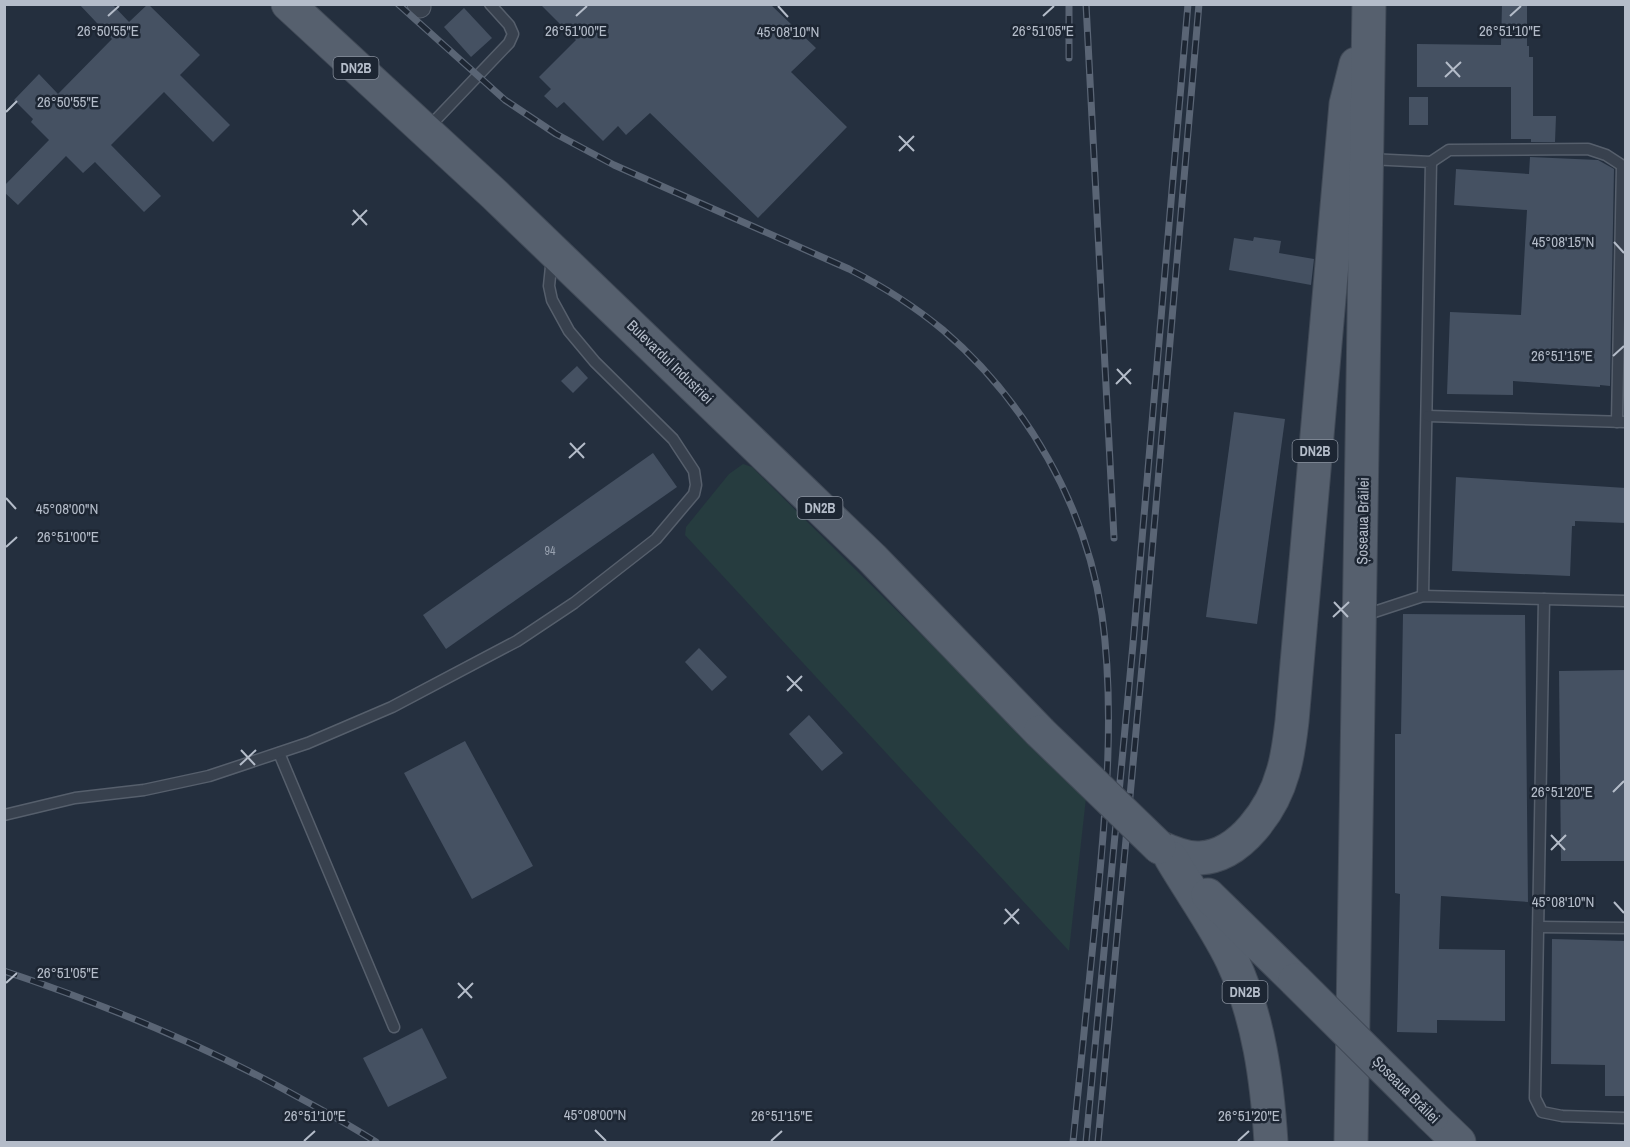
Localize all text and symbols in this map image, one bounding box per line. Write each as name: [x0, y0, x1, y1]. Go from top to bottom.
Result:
text: 26°50'55"E: [77, 20, 139, 41]
text: 26°51'00"E: [545, 20, 607, 41]
text: 26°51'05"E: [1012, 20, 1074, 41]
text: 26°51'10"E: [1479, 20, 1541, 41]
text: 45°08'10"N: [757, 21, 819, 42]
road number: DN2B: [334, 57, 378, 79]
text: 26°50'55"E: [37, 91, 99, 112]
text: 45°08'15"N: [1532, 231, 1594, 252]
street label: Bulevardul Industriei: [622, 315, 718, 408]
text: 26°51'15"E: [1531, 345, 1593, 366]
road number: DN2B: [1292, 440, 1338, 462]
street label: Șoseaua Brăilei: [1351, 477, 1374, 565]
road number: DN2B: [798, 497, 842, 519]
text: 45°08'00"N: [36, 498, 98, 519]
text: 26°51'00"E: [37, 526, 99, 547]
house number: 94: [545, 543, 556, 559]
text: 26°51'20"E: [1531, 781, 1593, 802]
text: 45°08'10"N: [1532, 891, 1594, 912]
text: 26°51'05"E: [37, 962, 99, 983]
road number: DN2B: [1222, 981, 1268, 1003]
street label: Șoseaua Brăilei: [1368, 1051, 1445, 1128]
text: 45°08'00"N: [564, 1104, 626, 1125]
text: 26°51'10"E: [284, 1105, 346, 1126]
text: 26°51'15"E: [751, 1105, 813, 1126]
text: 26°51'20"E: [1218, 1105, 1280, 1126]

